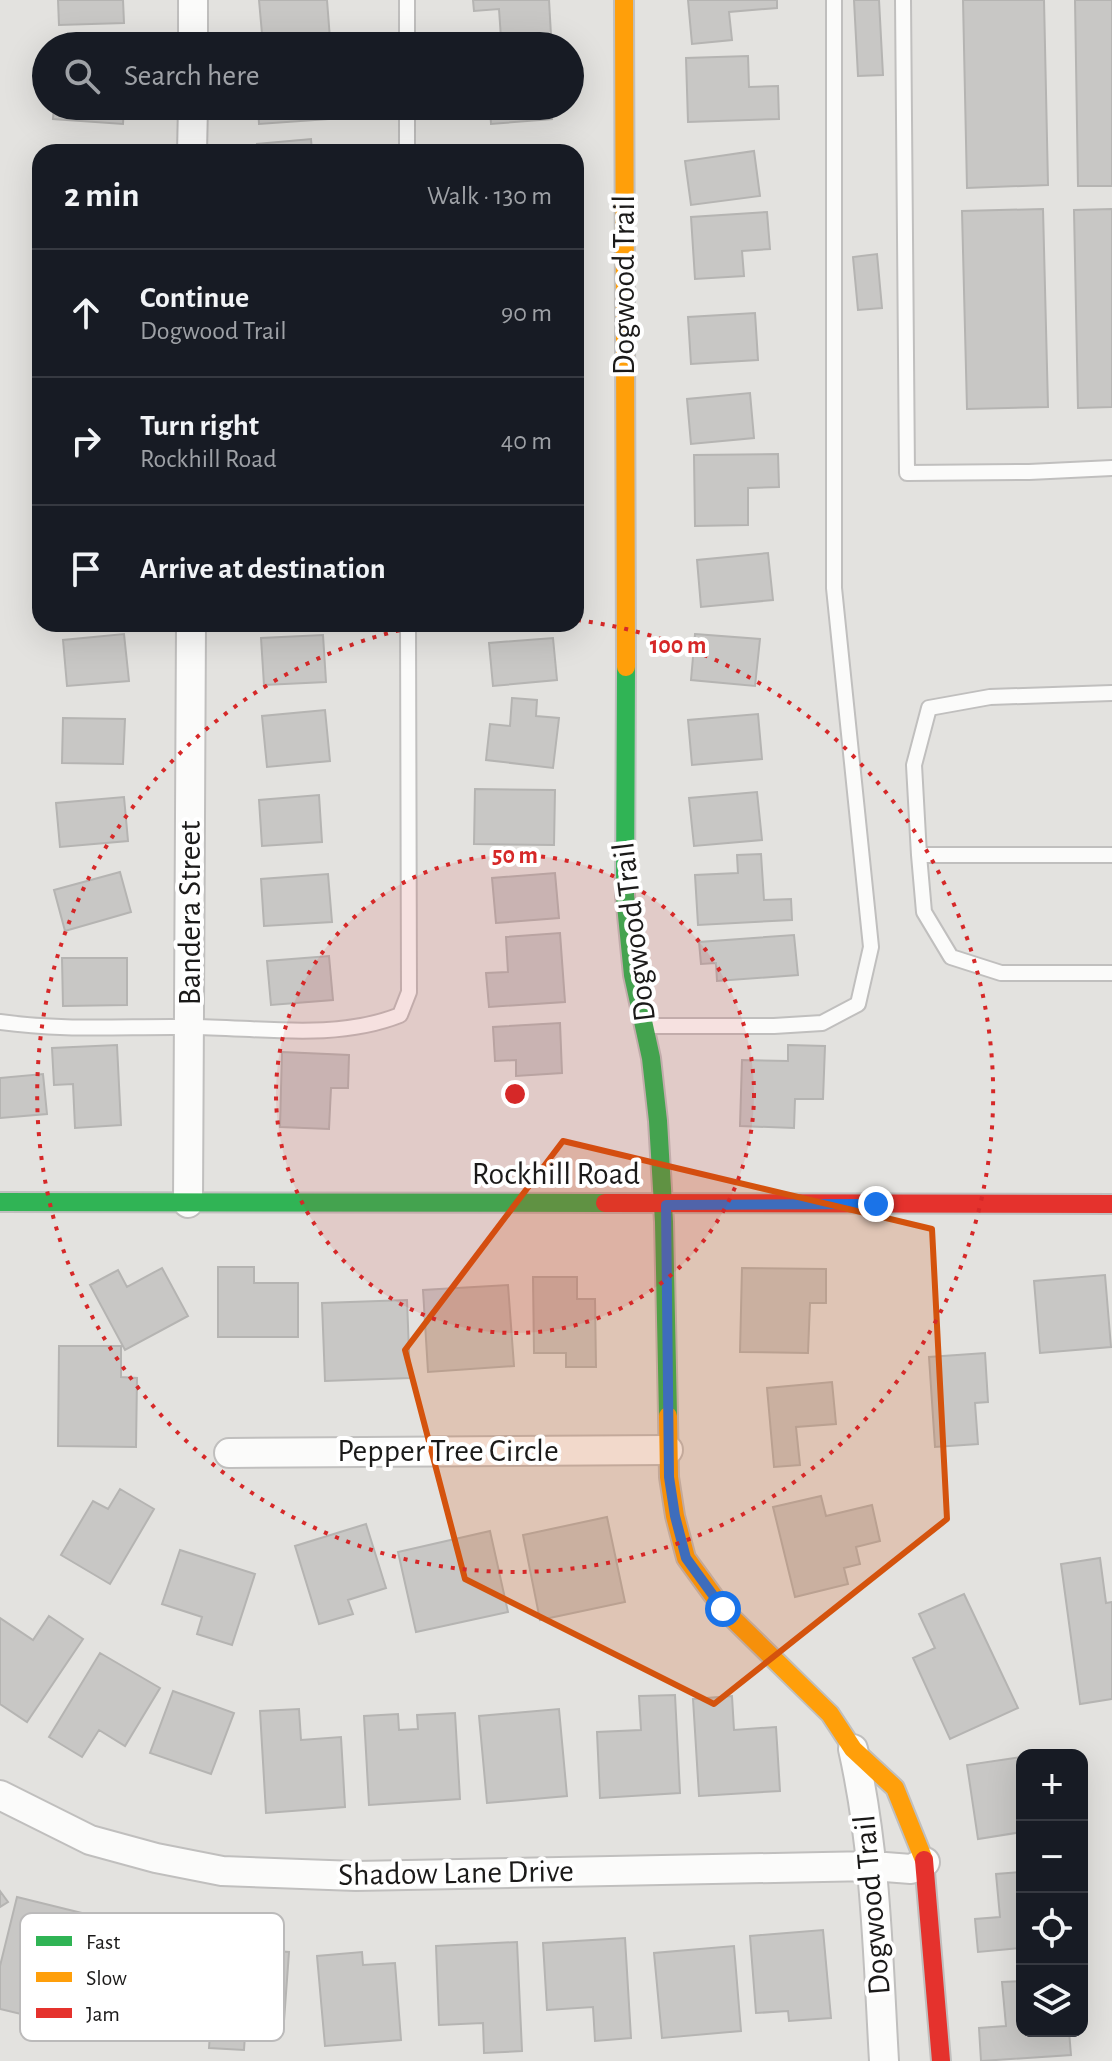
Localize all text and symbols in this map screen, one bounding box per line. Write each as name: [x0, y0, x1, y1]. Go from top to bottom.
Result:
search box: [32, 32, 584, 120]
icon: search: [60, 54, 104, 98]
text: Search here: [124, 61, 260, 91]
text: 2 min: [64, 179, 139, 213]
text: Walk · 130 m: [427, 183, 552, 209]
street label: Dogwood Trail: [608, 195, 640, 375]
text: Continue: [140, 283, 249, 313]
icon: ahead: [64, 291, 108, 335]
text: 90 m: [501, 300, 552, 326]
text: Dogwood Trail: [140, 318, 287, 344]
text: Turn right: [140, 411, 259, 441]
icon: right: [64, 419, 108, 463]
text: 40 m: [501, 428, 552, 454]
text: Rockhill Road: [140, 446, 277, 472]
icon: arrive: [64, 547, 108, 591]
text: Arrive at destination: [140, 554, 386, 584]
text: 100 m: [650, 634, 706, 658]
street label: Bandera Street: [174, 821, 206, 1005]
street label: Dogwood Trail: [607, 840, 661, 1024]
text: 50 m: [492, 844, 538, 868]
centre of rings: [501, 1080, 529, 1108]
street label: Rockhill Road: [472, 1158, 640, 1190]
route end: [858, 1186, 894, 1222]
street label: Pepper Tree Circle: [337, 1435, 559, 1467]
route start: [705, 1591, 741, 1627]
map controls: [1016, 1749, 1088, 2037]
button: +: [1016, 1749, 1088, 1821]
street label: Dogwood Trail: [848, 1814, 896, 1996]
button: −: [1016, 1821, 1088, 1893]
street label: Shadow Lane Drive: [338, 1855, 574, 1891]
button: locate: [1016, 1893, 1088, 1965]
legend: [20, 1913, 284, 2041]
text: Fast: [86, 1931, 120, 1953]
button: layers: [1016, 1965, 1088, 2037]
text: Slow: [86, 1967, 127, 1989]
text: Jam: [86, 2003, 120, 2025]

